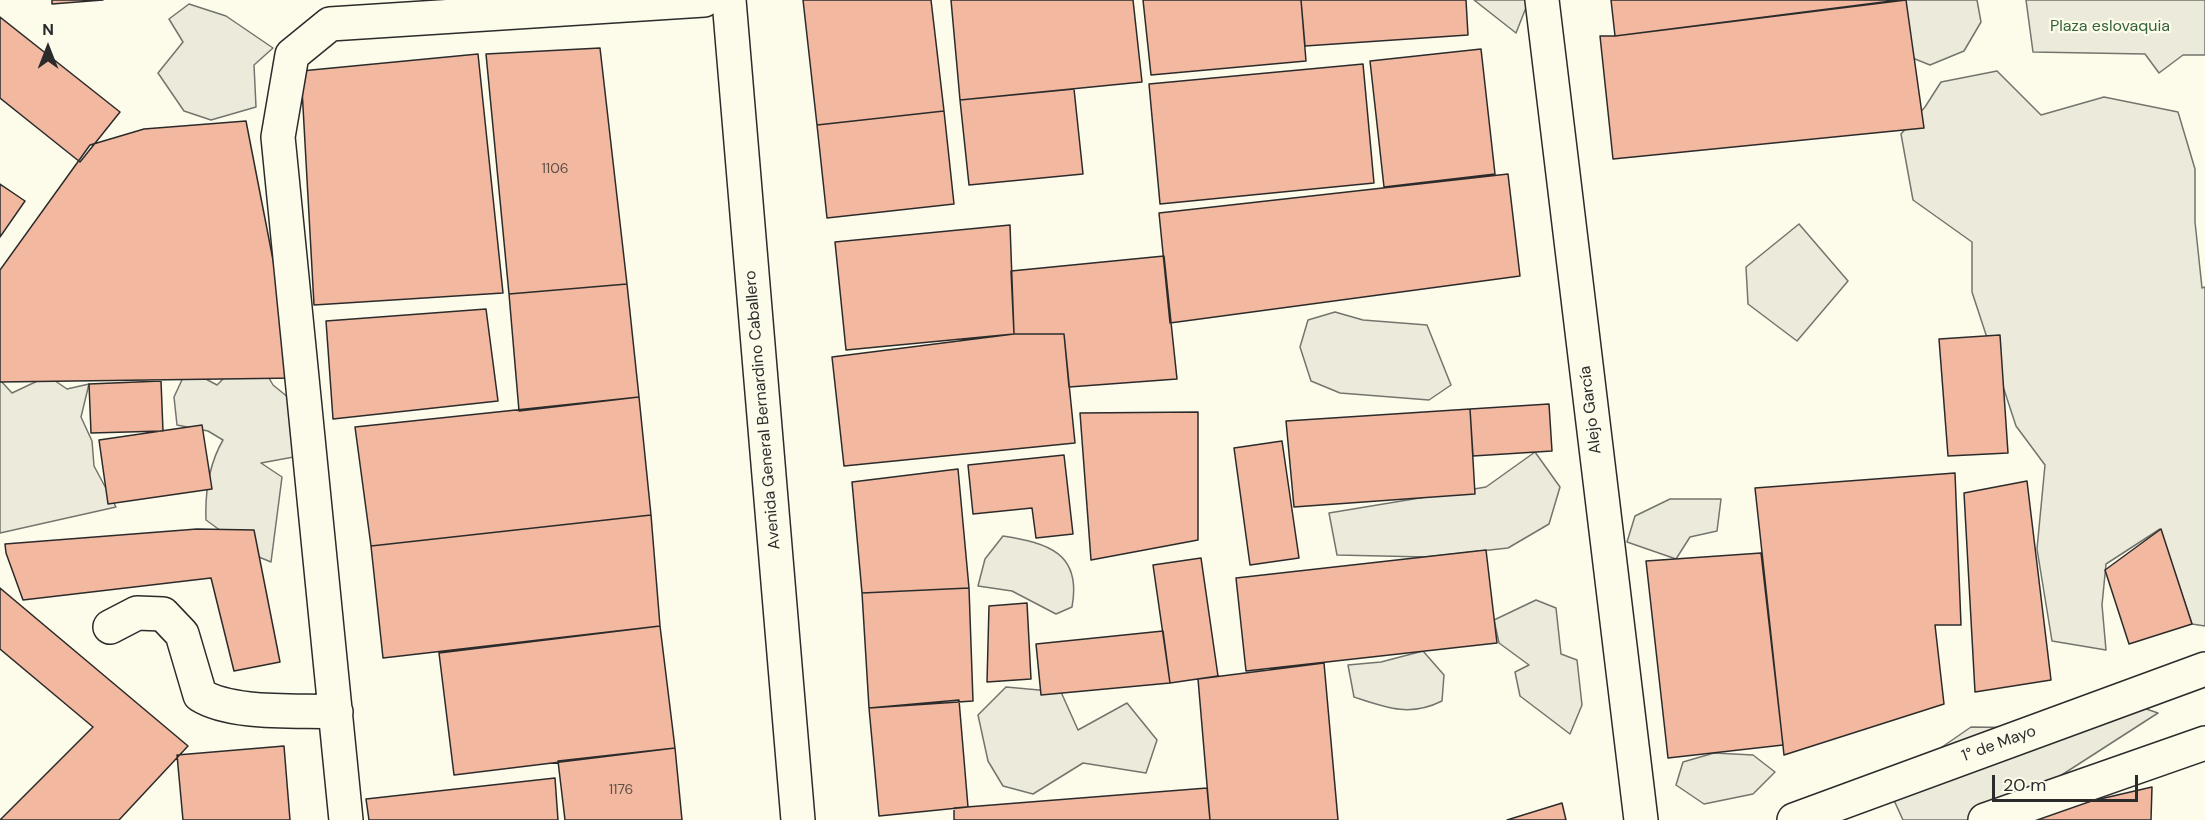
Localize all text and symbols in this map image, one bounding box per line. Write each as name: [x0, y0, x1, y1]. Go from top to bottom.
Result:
park label: Plaza eslovaquia: [2050, 17, 2170, 37]
north arrow: [18, 18, 78, 78]
text: N: [42, 19, 54, 40]
house number: 1106: [541, 161, 569, 177]
street label: Avenida General Bernardino Caballero: [741, 270, 785, 550]
street label: Alejo García: [1576, 365, 1606, 455]
street label: 1° de Mayo: [1959, 722, 2039, 766]
scale bar: [1995, 763, 2140, 801]
text: 20 m: [2003, 773, 2046, 797]
house number: 1176: [609, 782, 633, 798]

